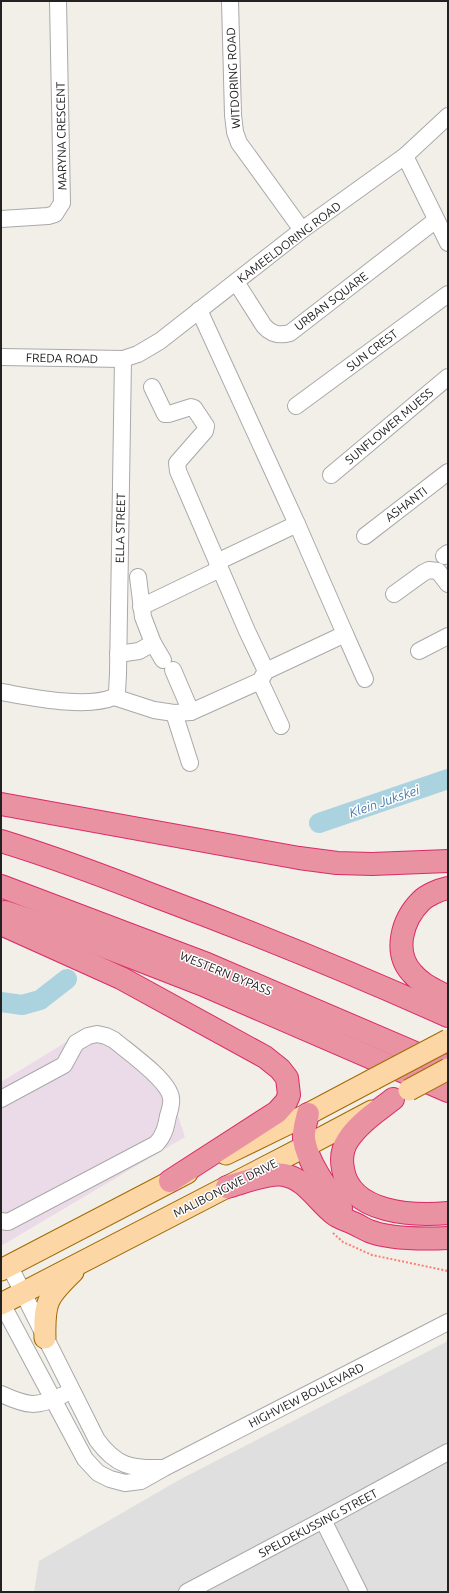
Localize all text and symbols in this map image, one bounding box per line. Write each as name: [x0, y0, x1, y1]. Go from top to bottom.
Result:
street label: WITDORING ROAD: [224, 27, 242, 129]
street label: MARYNA CRESCENT: [54, 81, 68, 191]
street label: KAMEELDORING ROAD: [235, 199, 343, 285]
street label: URBAN SQUARE: [292, 269, 370, 333]
street label: SUN CREST: [344, 326, 400, 373]
street label: FREDA ROAD: [26, 351, 98, 365]
street label: SUNFLOWER MUESS: [343, 386, 435, 466]
street label: ASHANTI: [383, 484, 429, 524]
street label: ELLA STREET: [113, 492, 127, 563]
water label: Klein Jukskei: [347, 782, 422, 820]
street label: WESTERN BYPASS: [178, 949, 274, 997]
street label: MALIBONGWE DRIVE: [171, 1156, 279, 1220]
street label: HIGHVIEW BOULEVARD: [246, 1360, 366, 1430]
street label: SPELDEKUSSING STREET: [256, 1486, 380, 1560]

